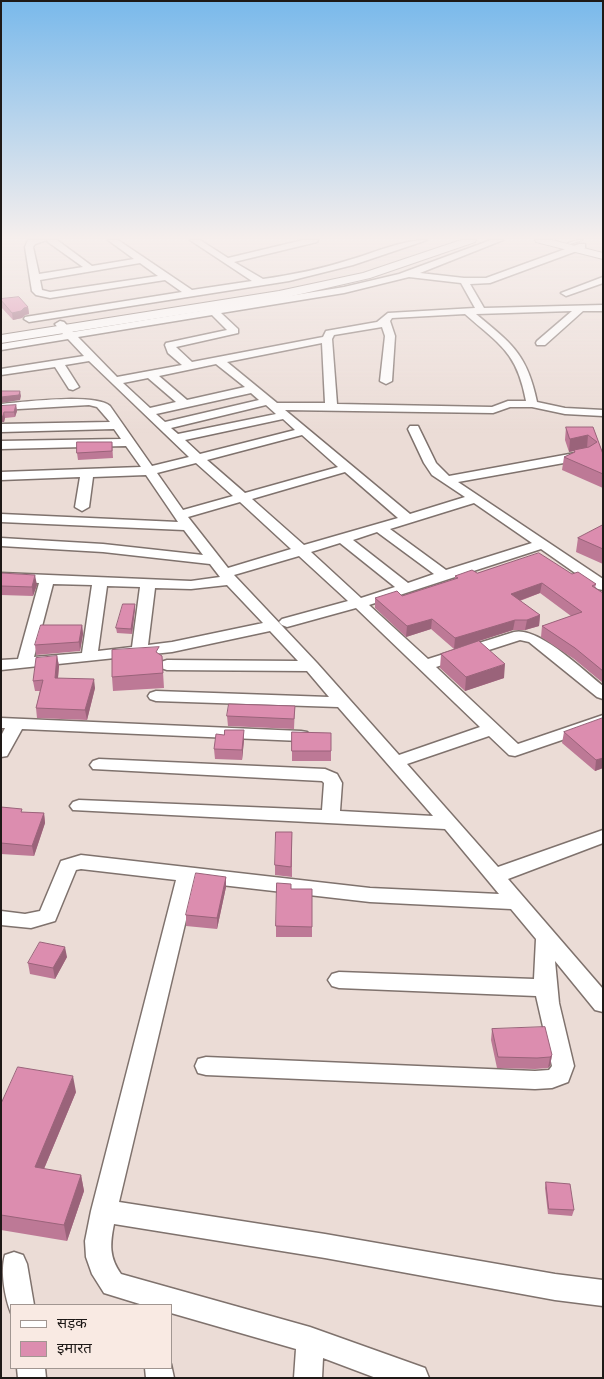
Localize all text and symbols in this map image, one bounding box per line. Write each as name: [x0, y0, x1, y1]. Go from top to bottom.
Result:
legend: [10, 1304, 172, 1369]
text: सड़क: [57, 1313, 87, 1333]
text: इमारत: [57, 1338, 92, 1358]

